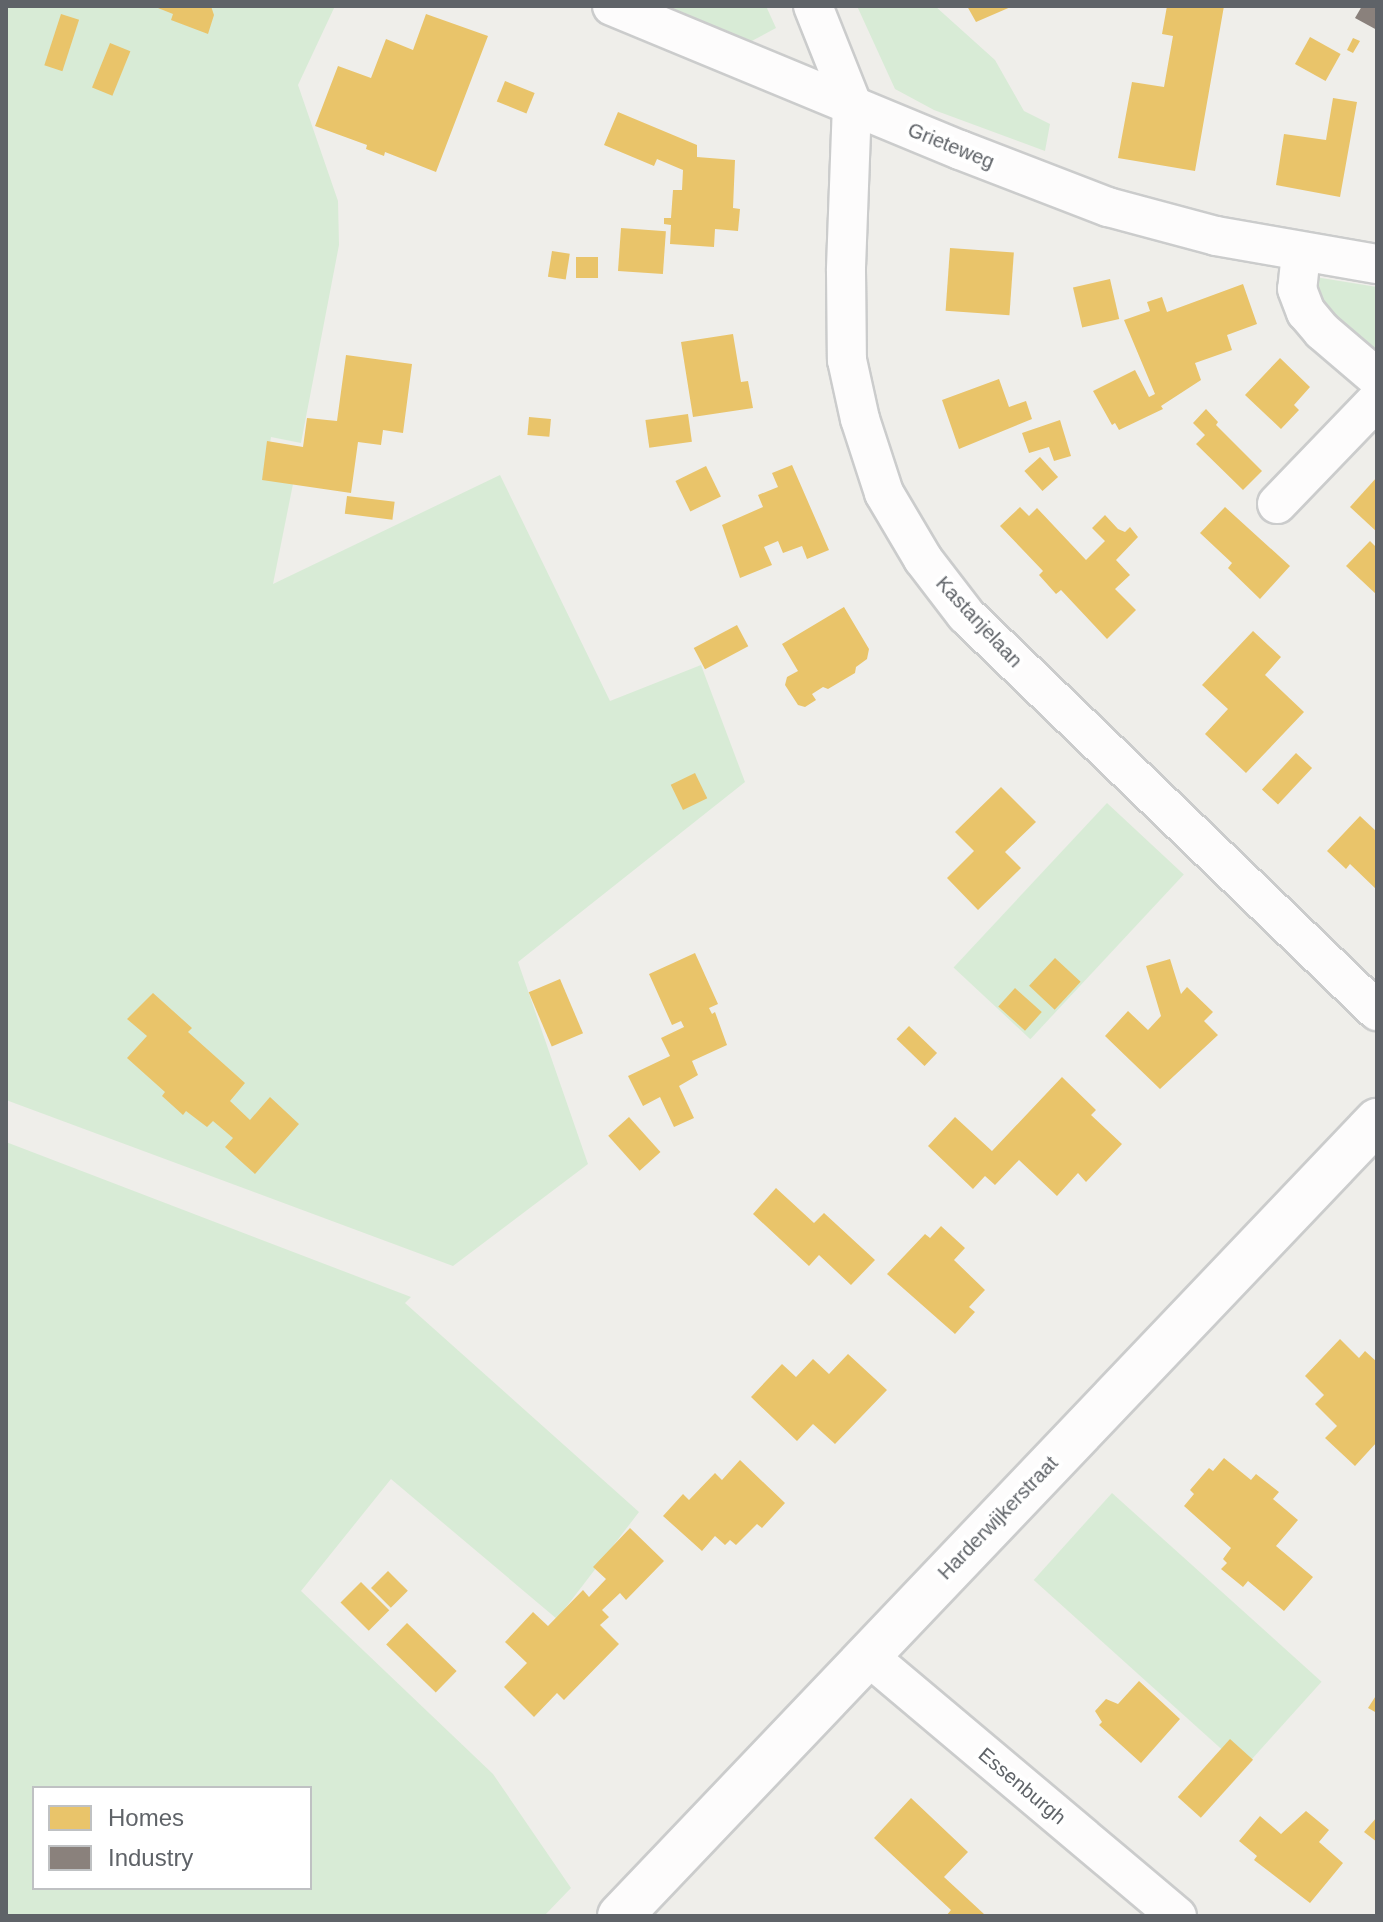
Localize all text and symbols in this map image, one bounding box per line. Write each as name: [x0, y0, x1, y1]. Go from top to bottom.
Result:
street label: Grieteweg: [904, 118, 998, 174]
street label: Kastanjelaan: [931, 572, 1027, 672]
street label: Harderwijkerstraat: [933, 1451, 1063, 1585]
street label: Essenburgh: [973, 1743, 1071, 1829]
legend: [32, 1786, 312, 1890]
text: Homes: [108, 1804, 184, 1831]
text: Industry: [108, 1844, 193, 1871]

